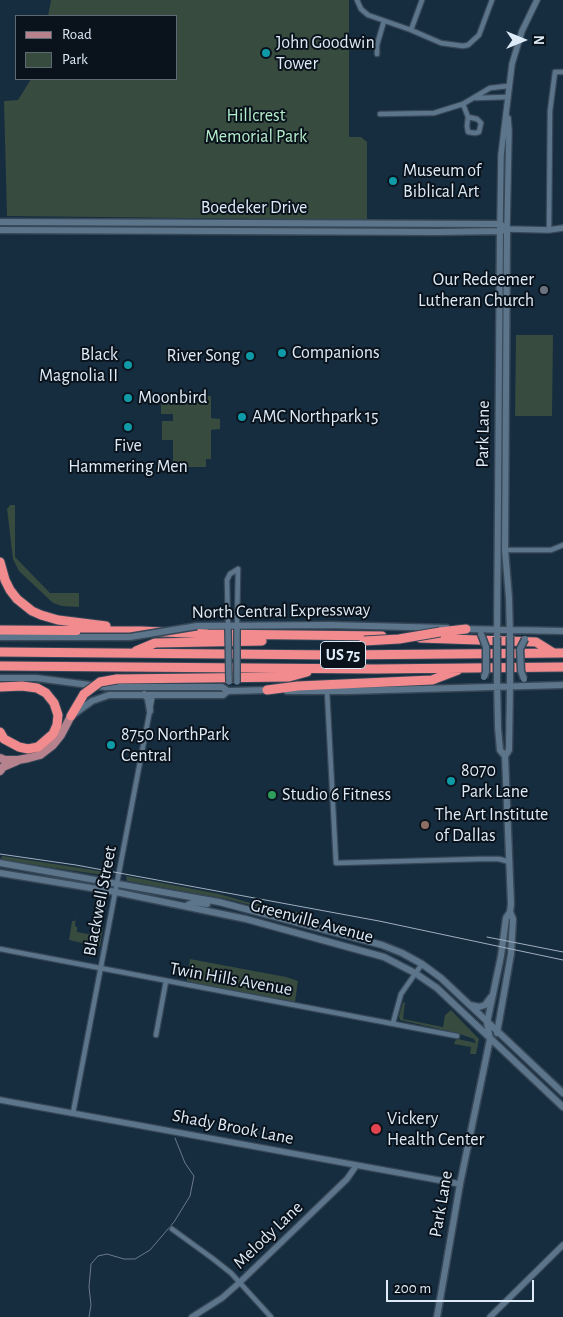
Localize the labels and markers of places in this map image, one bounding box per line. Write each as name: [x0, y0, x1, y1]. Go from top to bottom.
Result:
place label: John Goodwin Tower: [276, 32, 375, 74]
marker: John Goodwin Tower: [260, 47, 272, 59]
place label: Museum of Biblical Art: [403, 160, 481, 202]
marker: Museum of Biblical Art: [387, 175, 399, 187]
place label: Our Redeemer Lutheran Church: [418, 269, 534, 312]
marker: Our Redeemer Lutheran Church: [538, 284, 550, 296]
place label: Companions: [292, 342, 380, 364]
place label: Black Magnolia II: [39, 344, 118, 386]
place label: River Song: [166, 345, 240, 367]
marker: Companions: [276, 347, 288, 359]
marker: River Song: [244, 350, 256, 362]
marker: Black Magnolia II: [122, 359, 134, 371]
place label: Moonbird: [138, 387, 207, 409]
marker: Moonbird: [122, 392, 134, 404]
place label: AMC Northpark 15: [252, 406, 378, 428]
marker: AMC Northpark 15: [236, 411, 248, 423]
marker: Five Hammering Men: [122, 421, 134, 433]
place label: Five Hammering Men: [68, 435, 188, 478]
place label: 8750 NorthPark Central: [121, 724, 229, 766]
marker: 8750 NorthPark Central: [105, 739, 117, 751]
place label: 8070 Park Lane: [461, 760, 528, 802]
marker: 8070 Park Lane: [445, 775, 457, 787]
place label: Studio 6 Fitness: [282, 784, 391, 806]
marker: Studio 6 Fitness: [266, 789, 278, 801]
place label: The Art Institute of Dallas: [435, 804, 548, 846]
marker: The Art Institute of Dallas: [419, 819, 431, 831]
place label: Vickery Health Center: [387, 1108, 484, 1150]
marker: Vickery Health Center: [369, 1122, 383, 1136]

